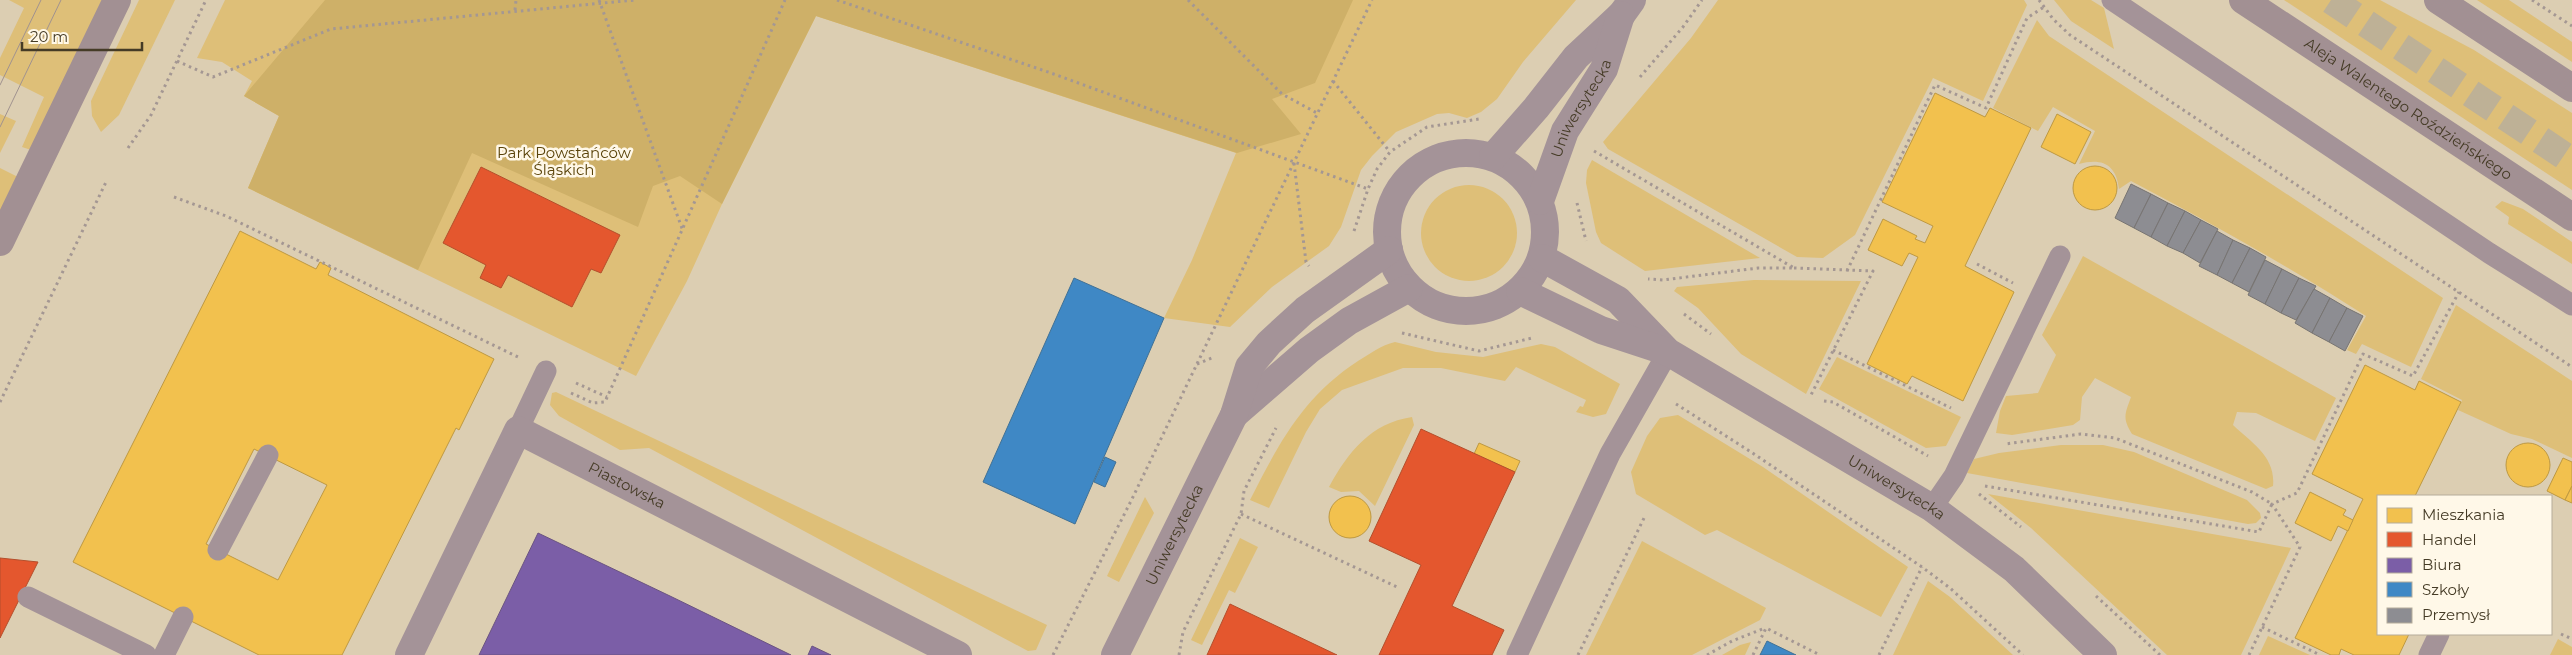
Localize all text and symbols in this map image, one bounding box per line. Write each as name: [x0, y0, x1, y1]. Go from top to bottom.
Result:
scale bar: [22, 20, 142, 52]
text: 20 m: [30, 27, 68, 46]
street label: Aleja Walentego Roździeńskiego: [2301, 33, 2516, 184]
street label: Uniwersytecka: [1546, 57, 1615, 160]
park label: Park Powstańców Śląskich: [497, 143, 632, 179]
street label: Uniwersytecka: [1844, 450, 1949, 524]
street label: Piastowska: [585, 457, 669, 513]
street label: Uniwersytecka: [1141, 481, 1207, 588]
legend: [2377, 495, 2552, 635]
text: Mieszkania: [2422, 505, 2505, 524]
text: Handel: [2422, 530, 2476, 549]
text: Biura: [2422, 555, 2462, 574]
text: Szkoły: [2422, 580, 2470, 599]
text: Przemysł: [2422, 605, 2491, 624]

